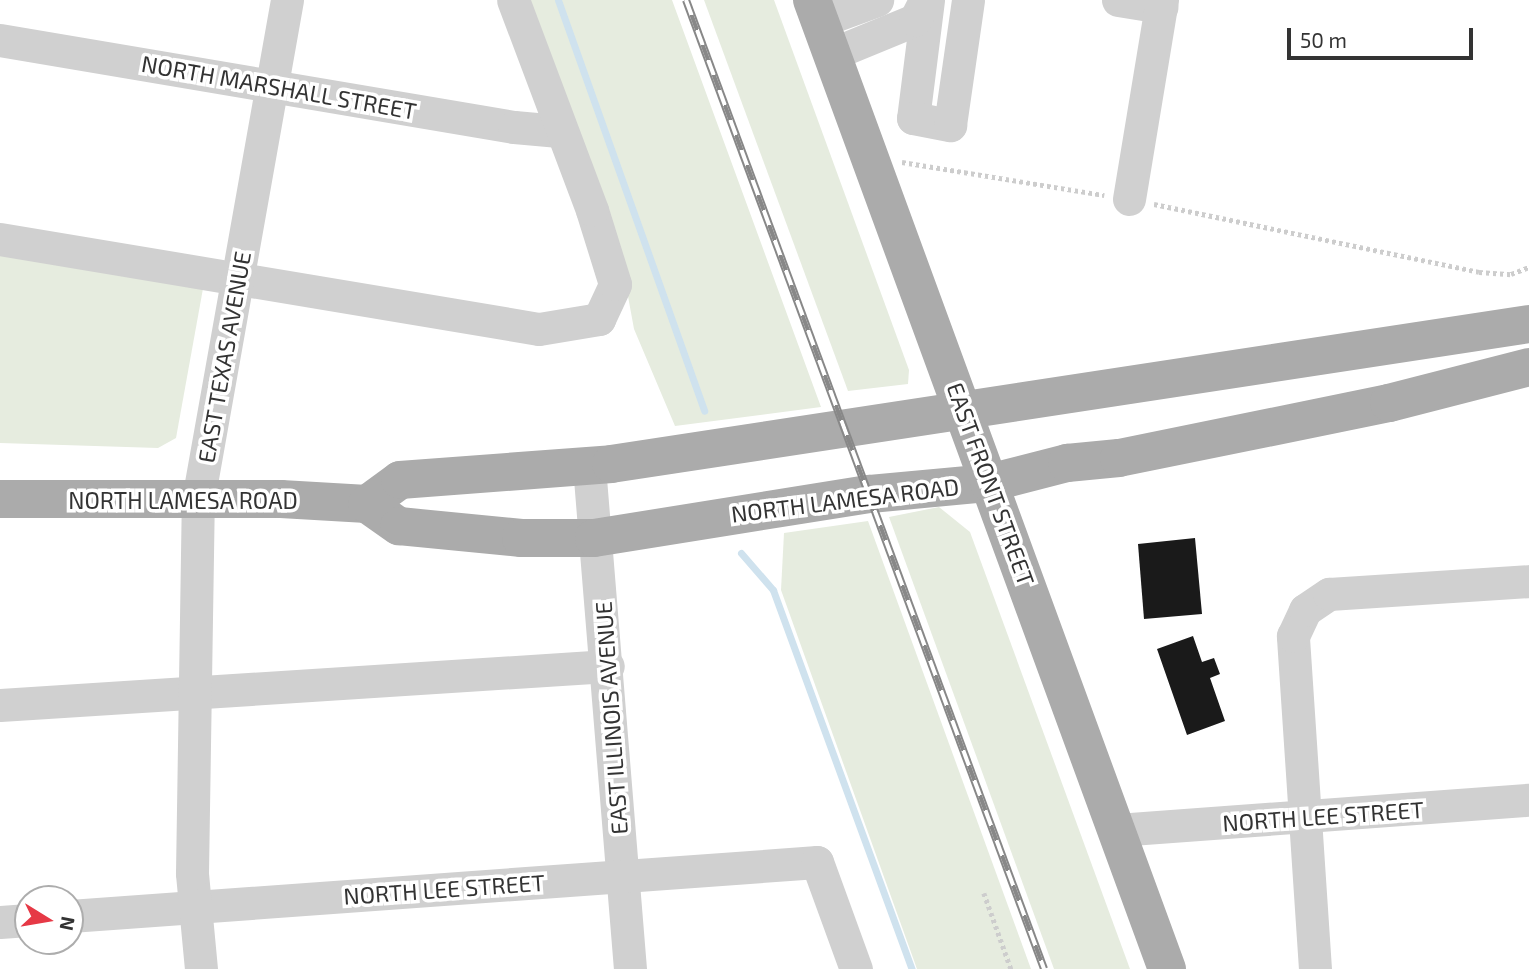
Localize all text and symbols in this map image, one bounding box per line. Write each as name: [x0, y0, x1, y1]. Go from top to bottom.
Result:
scale bar: [1291, 14, 1476, 58]
text: 50 m: [1300, 27, 1347, 52]
street label: NORTH MARSHALL STREET: [139, 49, 419, 125]
street label: EAST TEXAS AVENUE: [192, 248, 256, 466]
street label: EAST FRONT STREET: [941, 378, 1041, 590]
street label: NORTH LAMESA ROAD: [729, 472, 961, 528]
street label: NORTH LAMESA ROAD: [68, 486, 298, 514]
street label: EAST ILLINOIS AVENUE: [589, 600, 633, 836]
street label: NORTH LEE STREET: [1221, 795, 1425, 837]
street label: NORTH LEE STREET: [342, 868, 546, 910]
north arrow: [14, 885, 84, 955]
text: N: [56, 915, 81, 933]

